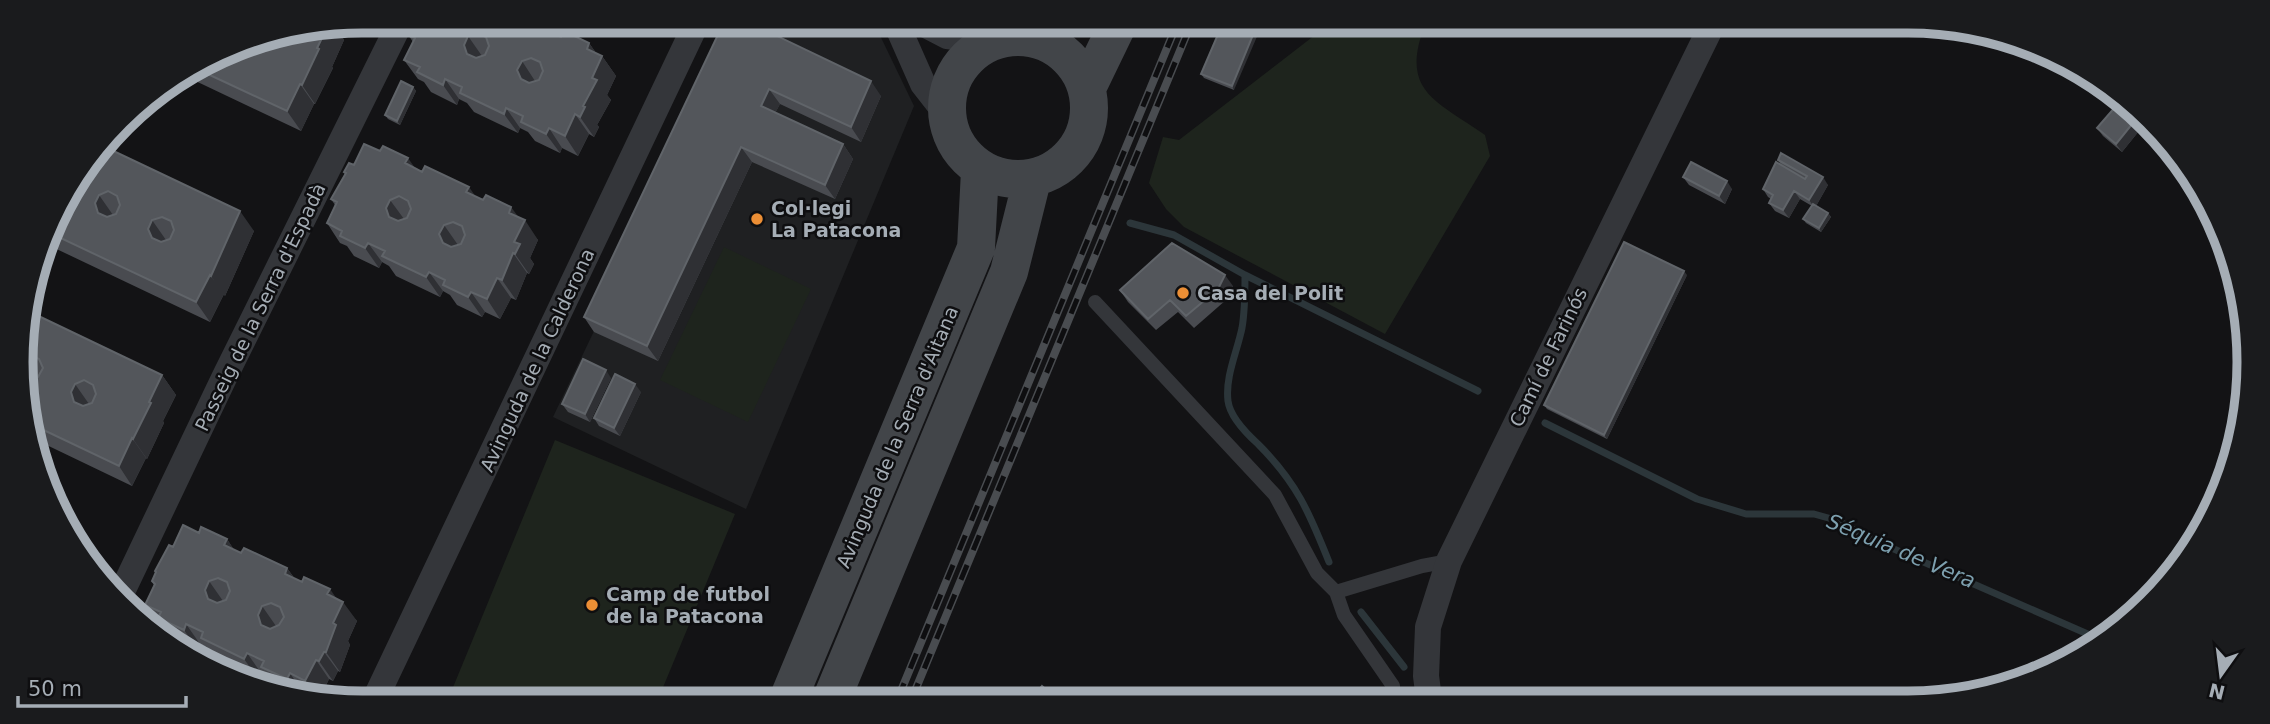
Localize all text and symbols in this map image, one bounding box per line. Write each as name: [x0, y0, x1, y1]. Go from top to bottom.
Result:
street label: Passeig de la Serra d'Espadà: [190, 179, 330, 435]
place label: Col·legi La Patacona: [771, 197, 901, 241]
marker: Col·legi La Patacona: [749, 211, 765, 227]
street label: Avinguda de la Calderona: [476, 245, 598, 475]
place label: Casa del Polit: [1197, 282, 1343, 304]
street label: Camí de Farinós: [1505, 284, 1591, 430]
marker: Casa del Polit: [1175, 285, 1191, 301]
street label: Avinguda de la Serra d'Aitana: [832, 303, 962, 571]
water label: Séquia de Vera: [1823, 509, 1979, 593]
place label: Camp de futbol de la Patacona: [606, 583, 770, 627]
marker: Camp de futbol de la Patacona: [584, 597, 600, 613]
north arrow: [2186, 640, 2256, 710]
scale bar: [18, 664, 186, 708]
text: 50 m: [28, 677, 82, 701]
text: N: [2207, 679, 2227, 704]

